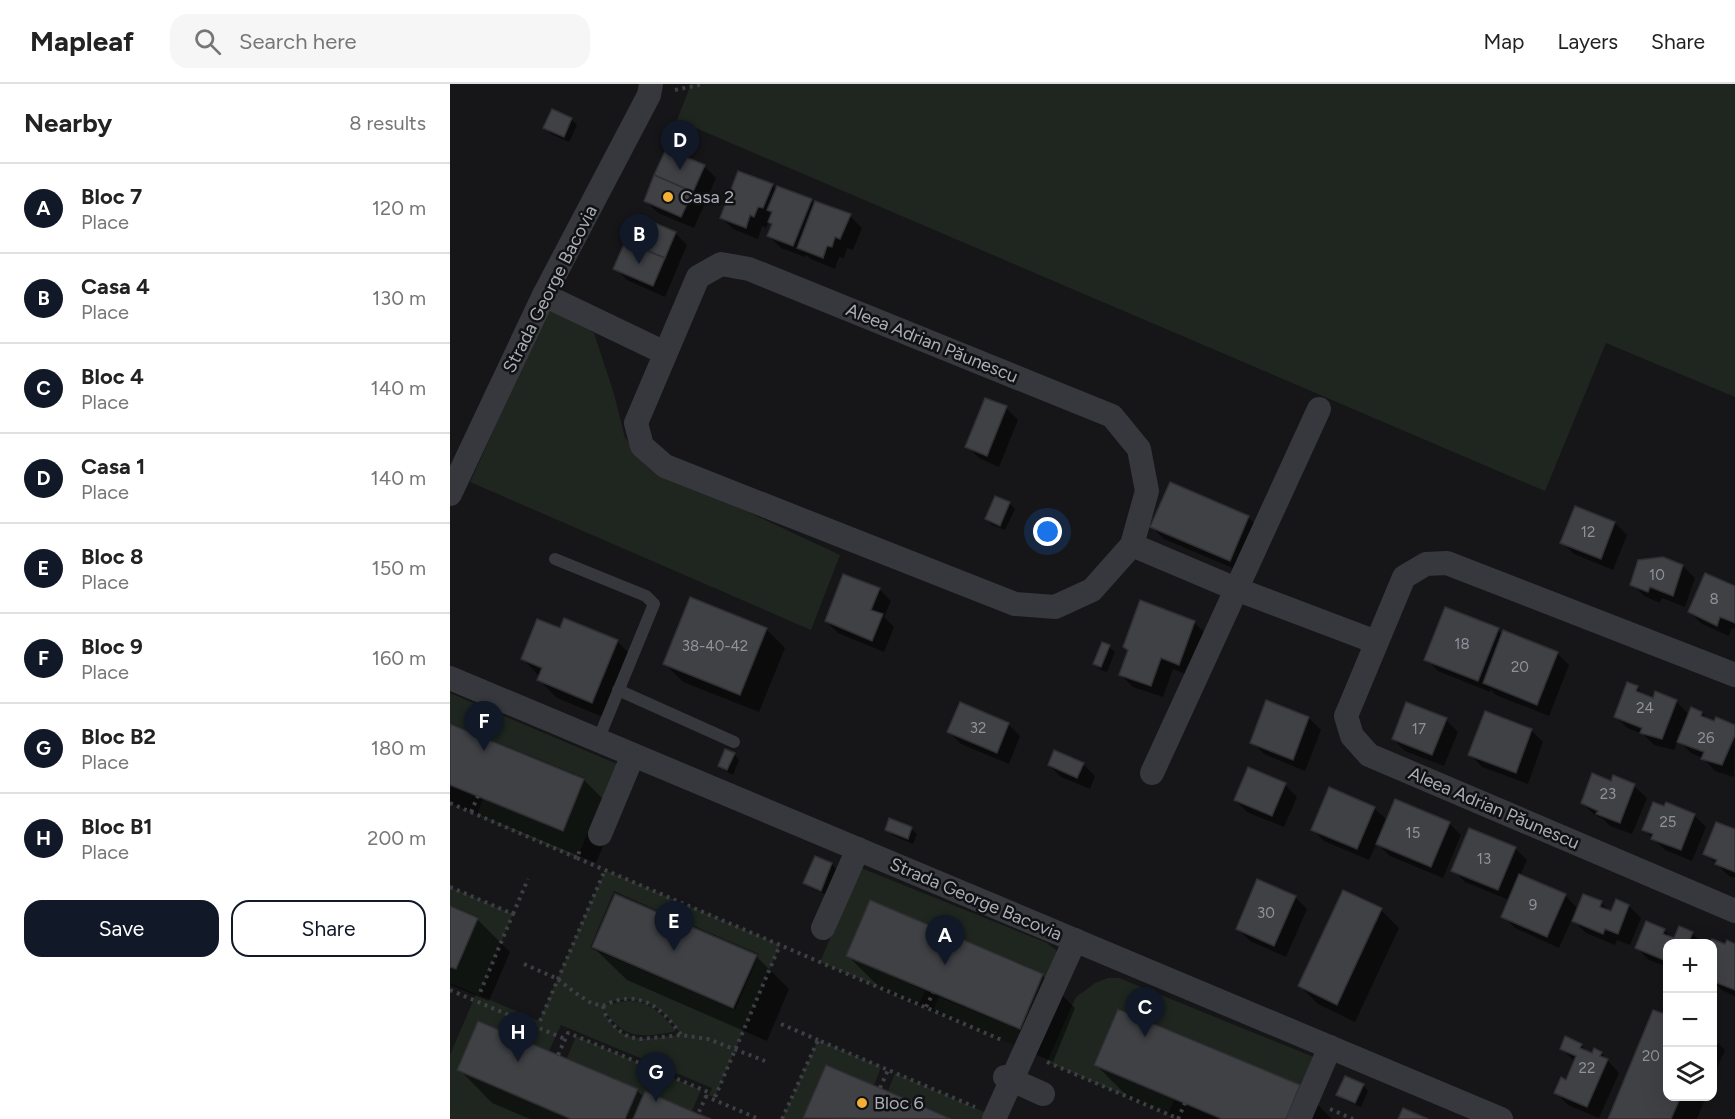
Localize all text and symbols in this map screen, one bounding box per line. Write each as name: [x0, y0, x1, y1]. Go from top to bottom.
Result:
search box: [170, 14, 590, 68]
text: Mapleaf: [30, 24, 134, 58]
icon: search: [191, 25, 224, 58]
text: Search here: [239, 28, 357, 55]
text: Map: [1484, 29, 1524, 54]
text: Layers: [1557, 29, 1618, 54]
text: Share: [1651, 29, 1705, 54]
text: Nearby: [24, 107, 112, 139]
text: 8 results: [349, 111, 426, 135]
pin: D: [660, 120, 700, 170]
text: Bloc 7: [81, 183, 142, 210]
place label: Casa 2: [680, 186, 734, 208]
marker: Casa 2: [661, 190, 675, 204]
text: A: [36, 196, 51, 220]
text: 120 m: [372, 196, 426, 220]
street label: Strada George Bacovia: [498, 202, 602, 376]
text: Place: [81, 210, 129, 234]
pin: B: [620, 214, 658, 264]
text: Casa 4: [81, 273, 150, 300]
text: B: [37, 286, 50, 310]
text: 130 m: [372, 286, 426, 310]
street label: Aleea Adrian Păunescu: [843, 298, 1021, 388]
text: Place: [81, 300, 129, 324]
text: Bloc 4: [81, 363, 144, 390]
text: C: [36, 376, 51, 400]
text: 140 m: [371, 376, 426, 400]
text: Place: [81, 390, 129, 414]
text: Casa 1: [81, 453, 145, 480]
text: D: [37, 466, 51, 490]
text: 140 m: [371, 466, 426, 490]
text: Place: [81, 480, 129, 504]
your location: [1033, 517, 1062, 546]
house number: 12: [1581, 523, 1595, 541]
text: Bloc 8: [81, 543, 143, 570]
text: E: [38, 556, 49, 580]
text: 150 m: [371, 556, 426, 580]
house number: 10: [1649, 566, 1665, 584]
text: Place: [81, 570, 129, 594]
house number: 8: [1709, 590, 1719, 608]
text: Bloc 9: [81, 633, 143, 660]
house number: 18: [1454, 635, 1470, 653]
house number: 38-40-42: [682, 637, 748, 655]
text: F: [38, 646, 49, 670]
text: 160 m: [372, 646, 426, 670]
house number: 20: [1511, 658, 1529, 676]
text: Place: [81, 660, 129, 684]
house number: 24: [1636, 699, 1654, 717]
pin: F: [465, 702, 504, 751]
house number: 32: [970, 719, 986, 737]
house number: 17: [1412, 720, 1426, 738]
text: Bloc B2: [81, 723, 156, 750]
house number: 26: [1698, 729, 1715, 747]
text: G: [36, 736, 51, 760]
text: 180 m: [371, 736, 426, 760]
text: Place: [81, 750, 129, 774]
street label: Aleea Adrian Păunescu: [1405, 762, 1583, 854]
house number: 23: [1600, 785, 1616, 803]
text: Bloc B1: [81, 813, 153, 840]
house number: 25: [1659, 813, 1677, 831]
house number: 15: [1406, 824, 1420, 842]
text: H: [36, 826, 51, 850]
text: 200 m: [367, 826, 426, 850]
text: Place: [81, 840, 129, 864]
house number: 13: [1477, 850, 1491, 868]
street label: Strada George Bacovia: [887, 853, 1065, 945]
house number: 9: [1529, 896, 1537, 914]
button: Save: [24, 900, 219, 957]
button: Share: [231, 900, 426, 957]
pin: E: [654, 902, 694, 951]
house number: 30: [1257, 904, 1275, 922]
pin: A: [926, 916, 964, 965]
map controls: [1663, 939, 1717, 1101]
button: +: [1663, 939, 1717, 993]
pin: C: [1126, 988, 1164, 1037]
button: −: [1663, 993, 1717, 1047]
pin: H: [498, 1012, 538, 1062]
house number: 20: [1642, 1047, 1660, 1065]
button: layers: [1663, 1047, 1717, 1101]
pin: G: [636, 1052, 676, 1102]
house number: 22: [1579, 1059, 1595, 1077]
place label: Bloc 6: [874, 1092, 924, 1114]
marker: Bloc 6: [855, 1096, 869, 1110]

